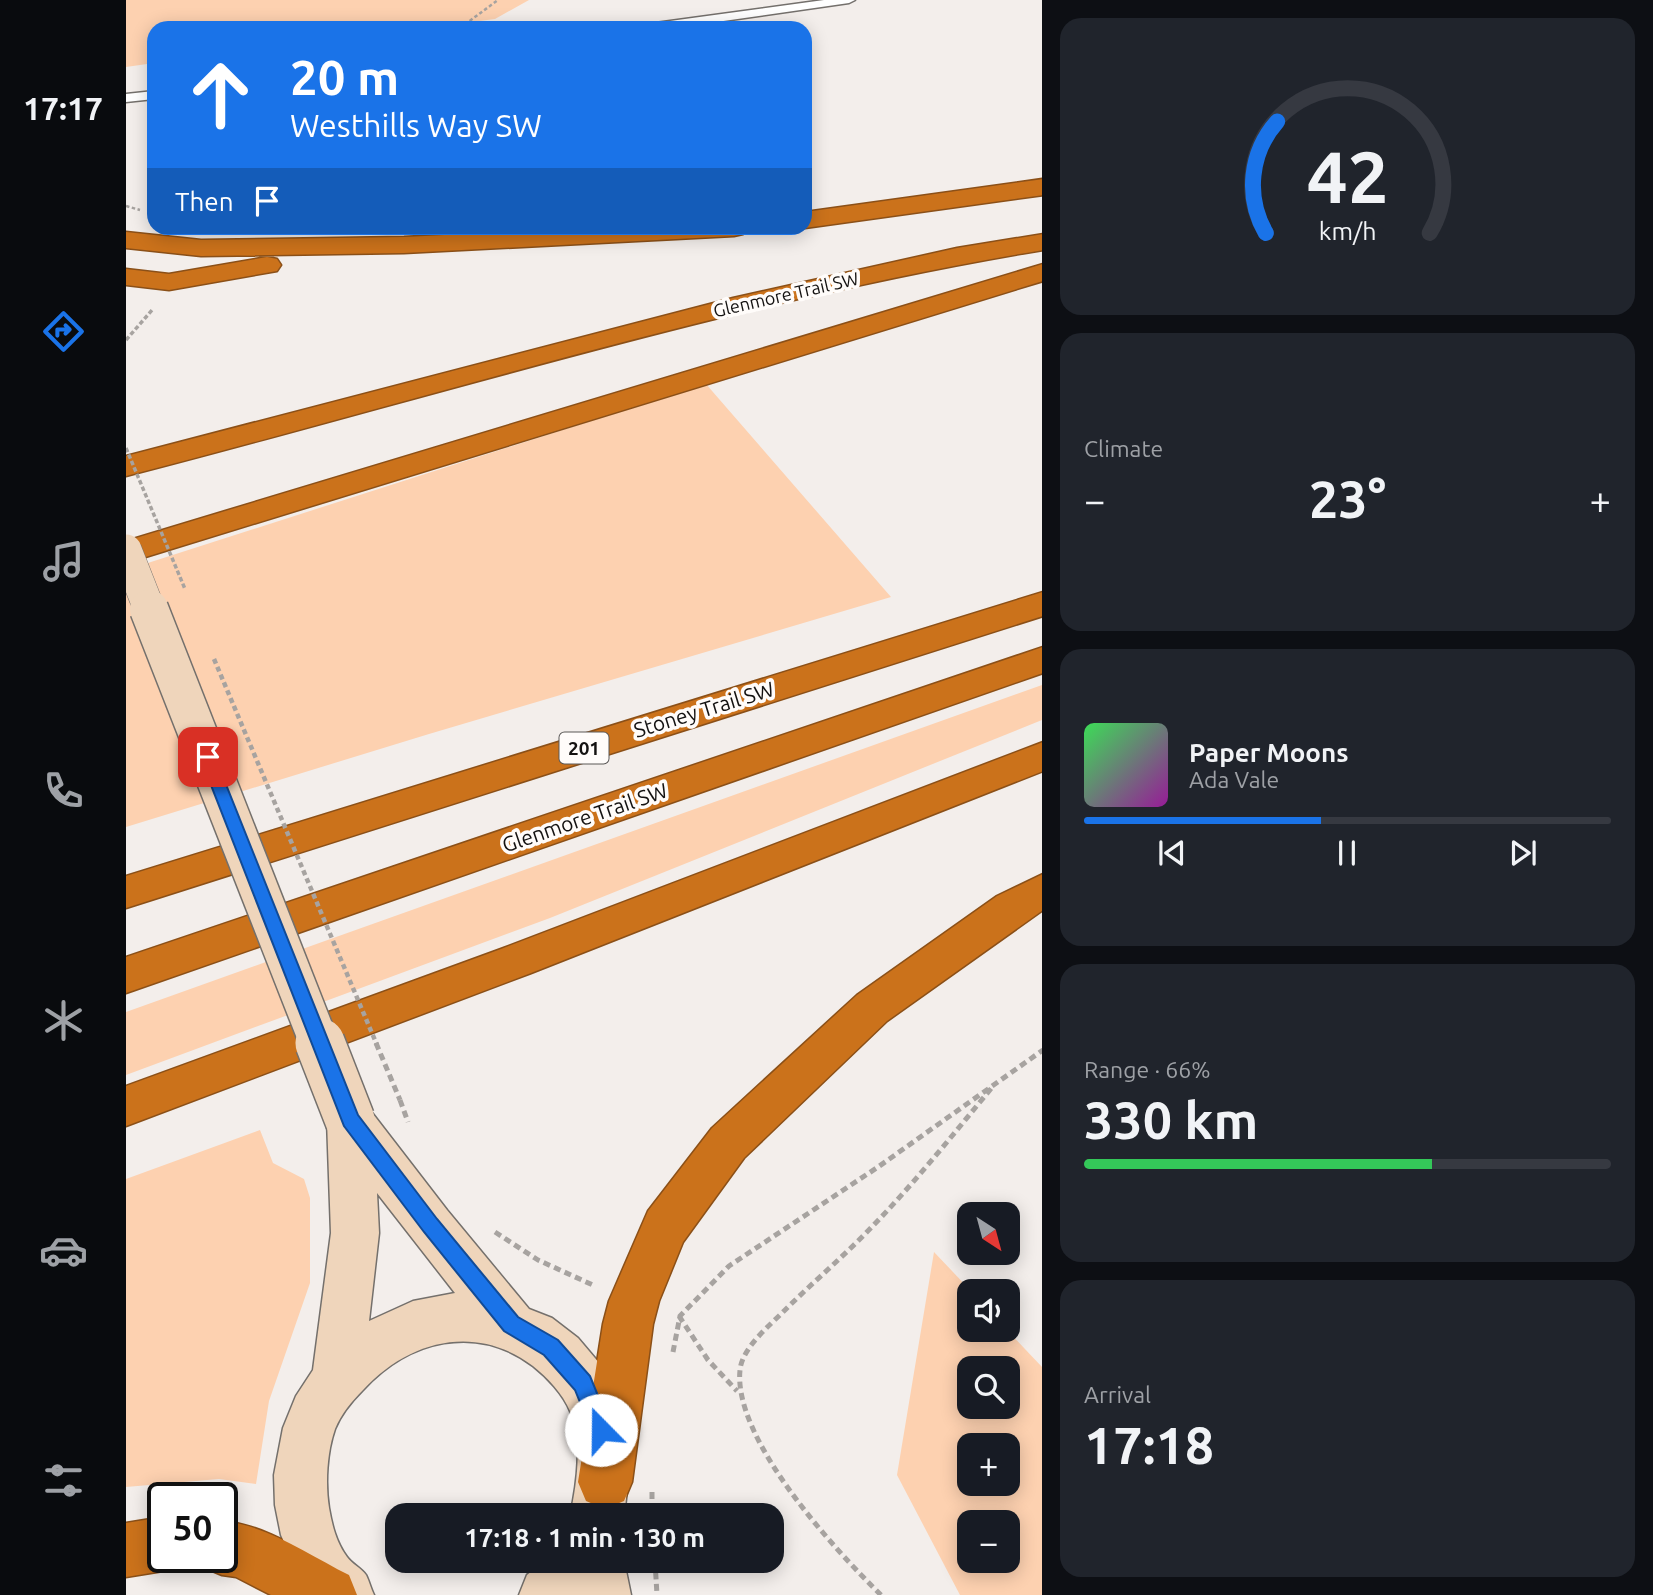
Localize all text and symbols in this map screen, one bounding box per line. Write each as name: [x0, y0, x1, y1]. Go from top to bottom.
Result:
icon: ahead: [175, 49, 266, 140]
text: 20 m: [290, 49, 399, 104]
text: 17:17: [23, 90, 103, 126]
text: Westhills Way SW: [290, 107, 542, 143]
text: 42: [1306, 135, 1389, 217]
icon: arrive: [248, 182, 286, 220]
text: Then: [175, 187, 234, 216]
text: km/h: [1319, 217, 1376, 245]
street label: Glenmore Trail SW: [711, 267, 861, 320]
icon: directions: [39, 307, 88, 356]
text: Climate: [1084, 436, 1163, 461]
text: 23°: [1309, 470, 1386, 528]
text: −: [1084, 479, 1105, 521]
text: +: [1590, 479, 1611, 521]
icon: music: [39, 537, 88, 586]
street label: Stoney Trail SW: [631, 676, 777, 742]
pin: [178, 727, 238, 787]
road number: 201: [560, 733, 608, 764]
icon: arrive: [189, 738, 227, 776]
text: Paper Moons: [1189, 738, 1348, 767]
icon: phone: [39, 766, 88, 815]
text: Ada Vale: [1189, 767, 1279, 792]
street label: Glenmore Trail SW: [499, 778, 670, 857]
icon: previous: [1153, 834, 1191, 872]
icon: pause: [1328, 834, 1366, 872]
icon: next: [1504, 834, 1542, 872]
icon: climate: [39, 996, 88, 1045]
text: Range · 66%: [1084, 1057, 1211, 1082]
text: 330 km: [1084, 1091, 1258, 1149]
north arrow: [957, 1202, 1020, 1265]
map controls: [957, 1202, 1020, 1573]
icon: car: [39, 1226, 88, 1275]
button: sound: [957, 1279, 1020, 1342]
button: search: [957, 1356, 1020, 1419]
text: Arrival: [1084, 1382, 1151, 1407]
position arrow: [564, 1393, 638, 1467]
text: 17:18: [1084, 1416, 1214, 1474]
button: +: [957, 1433, 1020, 1496]
icon: filters: [39, 1456, 88, 1505]
speed limit sign: 50: [147, 1482, 238, 1573]
button: −: [957, 1510, 1020, 1573]
text: 17:18 · 1 min · 130 m: [464, 1523, 705, 1552]

